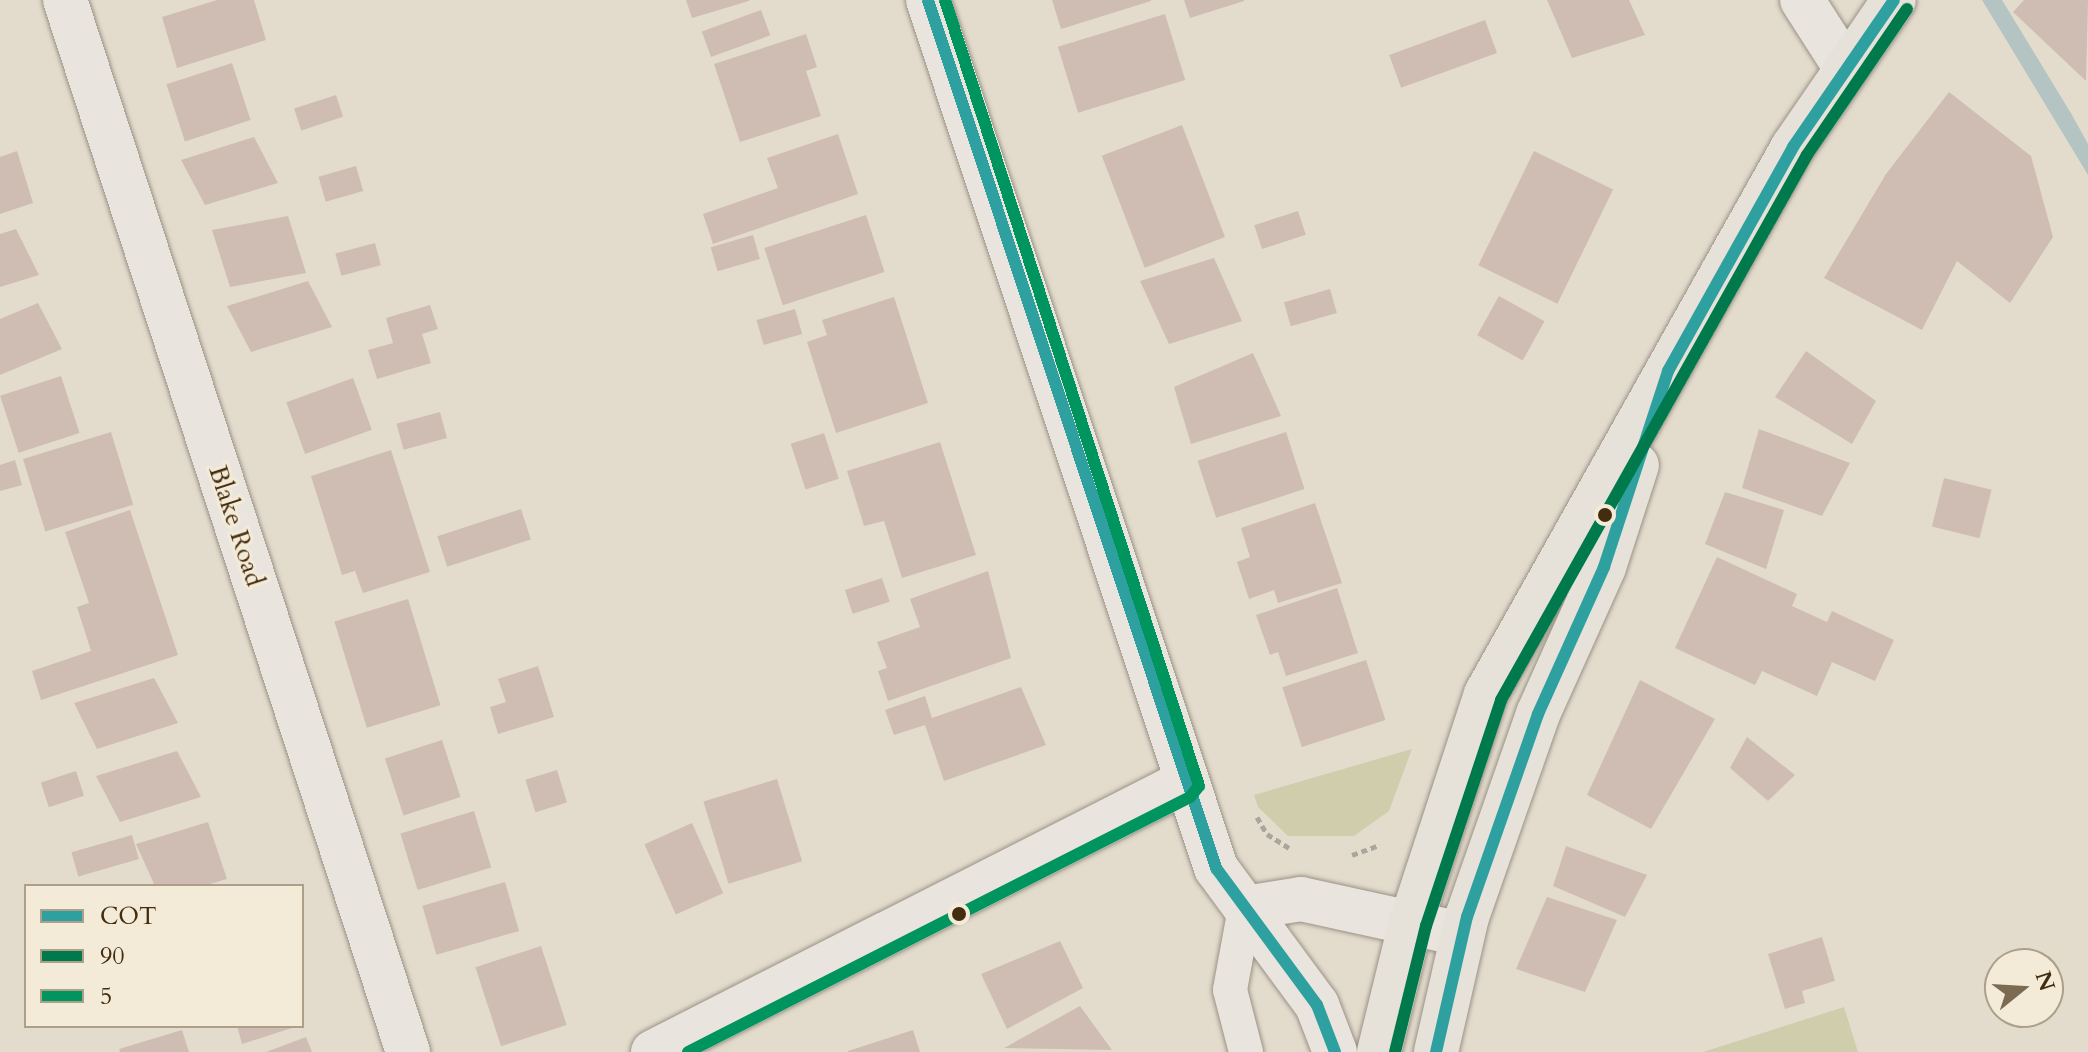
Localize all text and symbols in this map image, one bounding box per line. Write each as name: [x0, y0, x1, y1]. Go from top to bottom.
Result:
street label: Blake Road: [202, 462, 270, 590]
unlabelled marker: [1597, 507, 1613, 523]
legend: [24, 884, 304, 1028]
text: COT: [100, 900, 157, 933]
unlabelled marker: [951, 906, 967, 922]
text: 90: [100, 940, 125, 973]
north arrow: [1984, 948, 2064, 1028]
text: N: [2028, 967, 2062, 995]
text: 5: [100, 980, 112, 1013]

